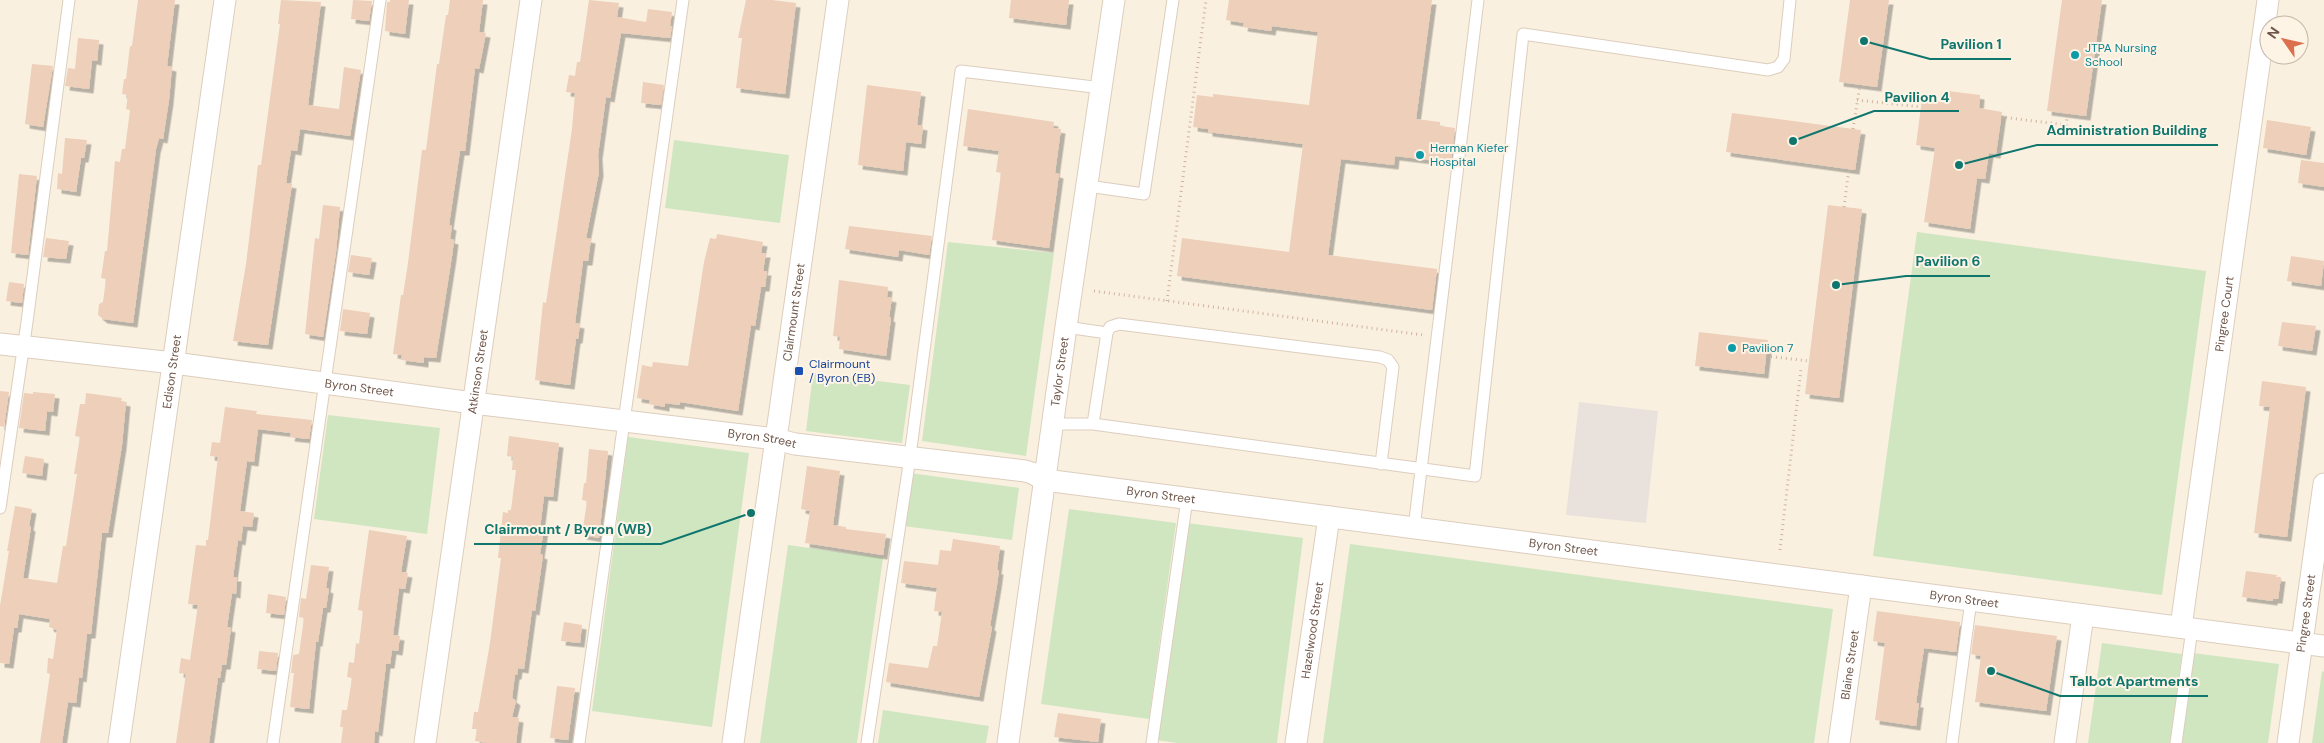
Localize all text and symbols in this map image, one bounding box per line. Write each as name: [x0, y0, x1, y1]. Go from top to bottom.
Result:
north arrow: [2259, 15, 2309, 65]
text: N: [2263, 23, 2284, 42]
callout: Pavilion 1: [1930, 30, 2011, 59]
text: Pavilion 1: [1940, 35, 2002, 53]
place label: JTPA Nursing School: [2085, 40, 2157, 70]
marker: JTPA Nursing School: [2069, 49, 2081, 61]
callout: Pavilion 4: [1874, 82, 1959, 111]
text: Pavilion 4: [1884, 88, 1950, 106]
callout: Administration Building: [2037, 116, 2218, 145]
text: Administration Building: [2047, 121, 2207, 139]
place label: Herman Kiefer Hospital: [1430, 140, 1509, 170]
marker: Herman Kiefer Hospital: [1414, 149, 1426, 161]
callout: Pavilion 6: [1906, 247, 1990, 276]
text: Pavilion 6: [1916, 252, 1981, 270]
street label: Clairmount Street: [779, 262, 809, 362]
street label: Pingree Court: [2211, 275, 2238, 353]
street label: Atkinson Street: [464, 328, 492, 415]
street label: Edison Street: [159, 333, 185, 410]
street label: Taylor Street: [1047, 335, 1073, 408]
place label: Pavilion 7: [1742, 340, 1793, 356]
marker: Pavilion 7: [1726, 342, 1738, 354]
place label: Clairmount / Byron (EB): [809, 356, 875, 386]
marker: Clairmount / Byron (EB): [793, 365, 805, 377]
street label: Byron Street: [324, 375, 395, 400]
street label: Byron Street: [727, 425, 799, 452]
street label: Byron Street: [1125, 483, 1197, 507]
callout: Clairmount / Byron (WB): [474, 515, 661, 544]
text: Clairmount / Byron (WB): [484, 520, 652, 538]
street label: Byron Street: [1528, 535, 1599, 560]
street label: Pingree Street: [2293, 573, 2319, 653]
street label: Hazelwood Street: [1297, 580, 1327, 680]
street label: Byron Street: [1929, 587, 2000, 612]
street label: Blaine Street: [1837, 629, 1863, 701]
callout: Talbot Apartments: [2060, 667, 2208, 696]
text: Talbot Apartments: [2070, 672, 2198, 690]

